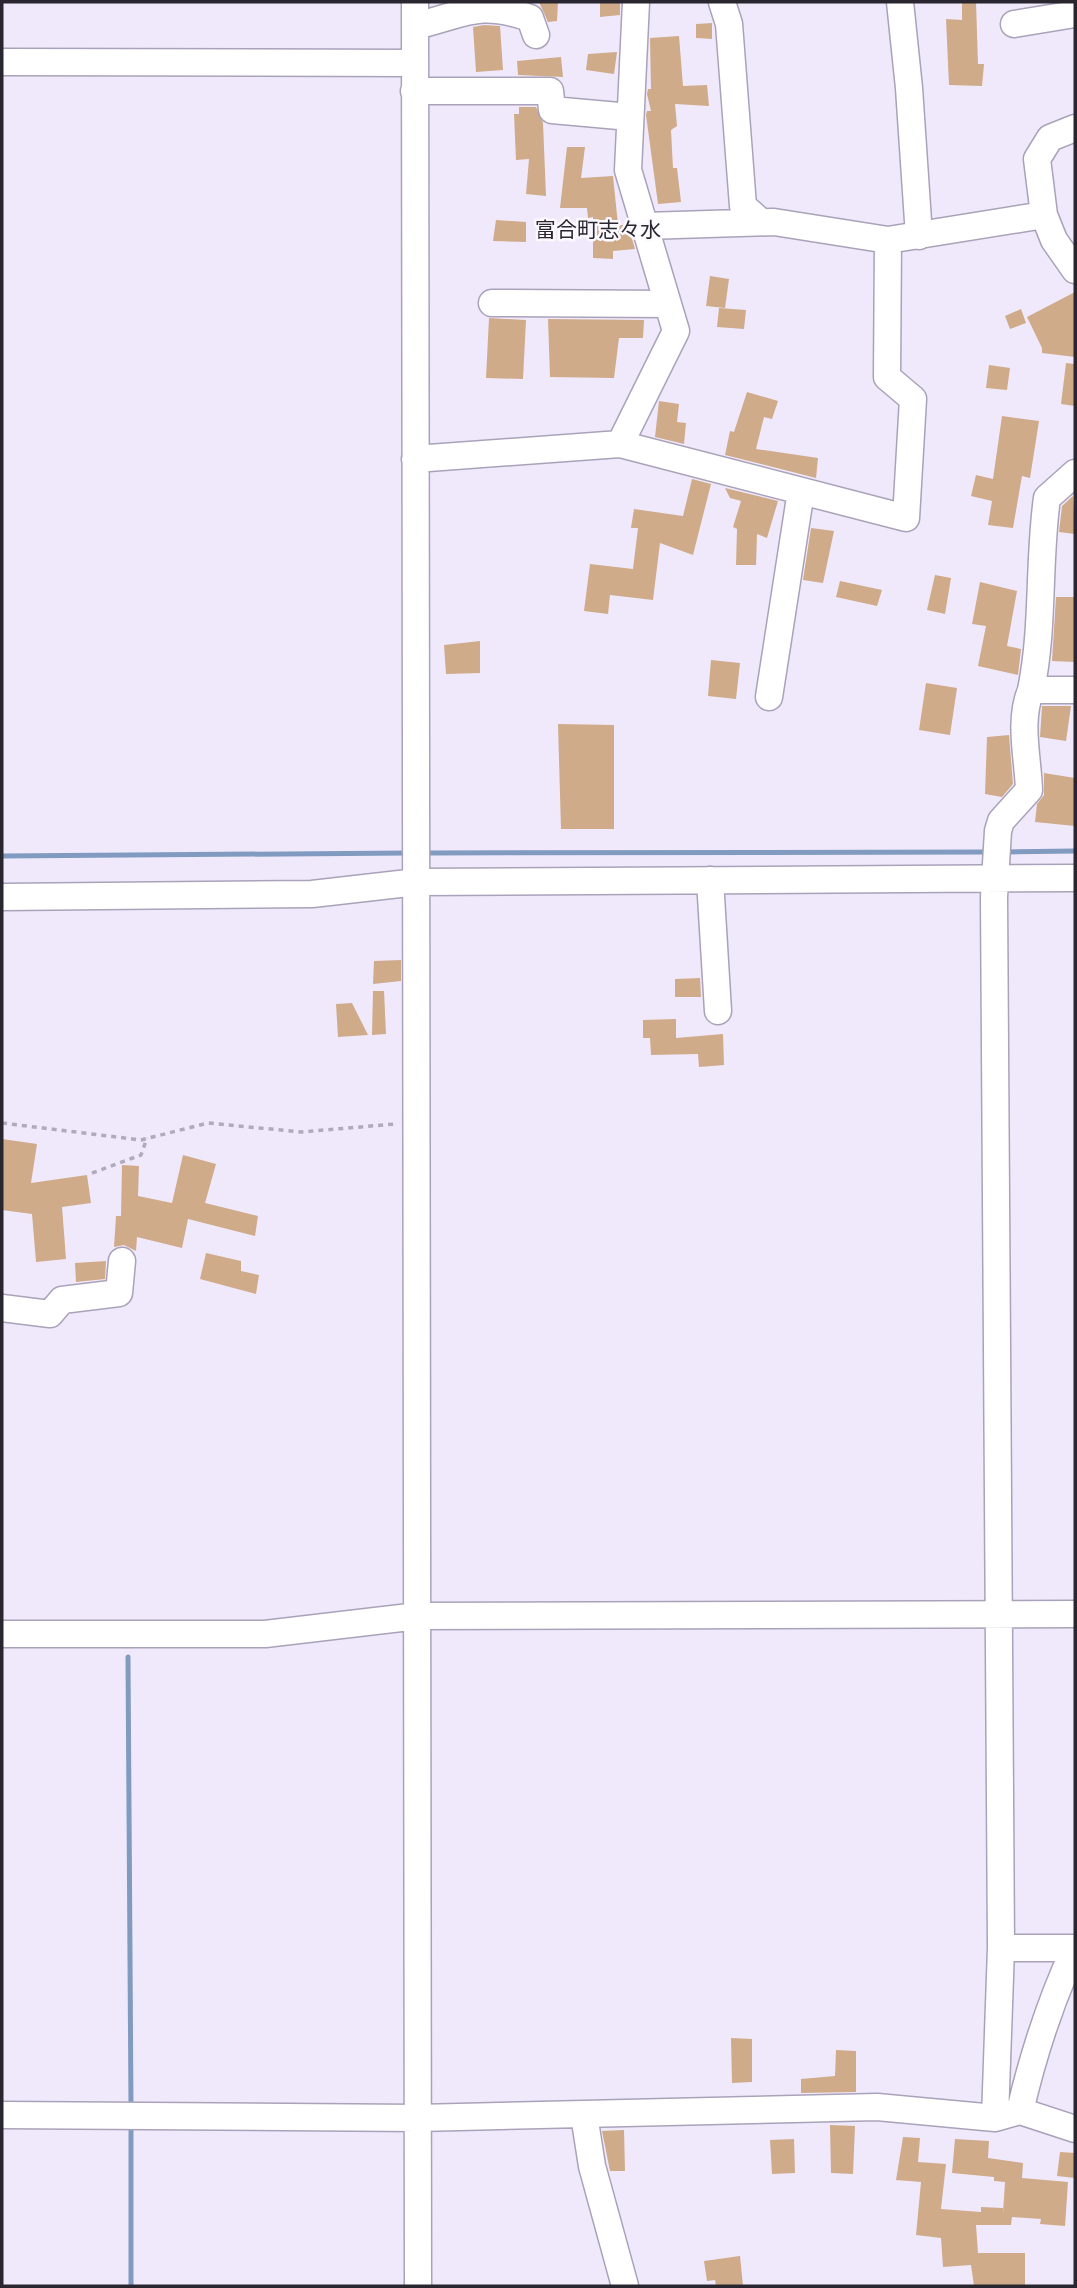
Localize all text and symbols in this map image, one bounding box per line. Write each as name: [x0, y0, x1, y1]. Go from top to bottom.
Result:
district label: 富合町志々水: [535, 217, 661, 241]

